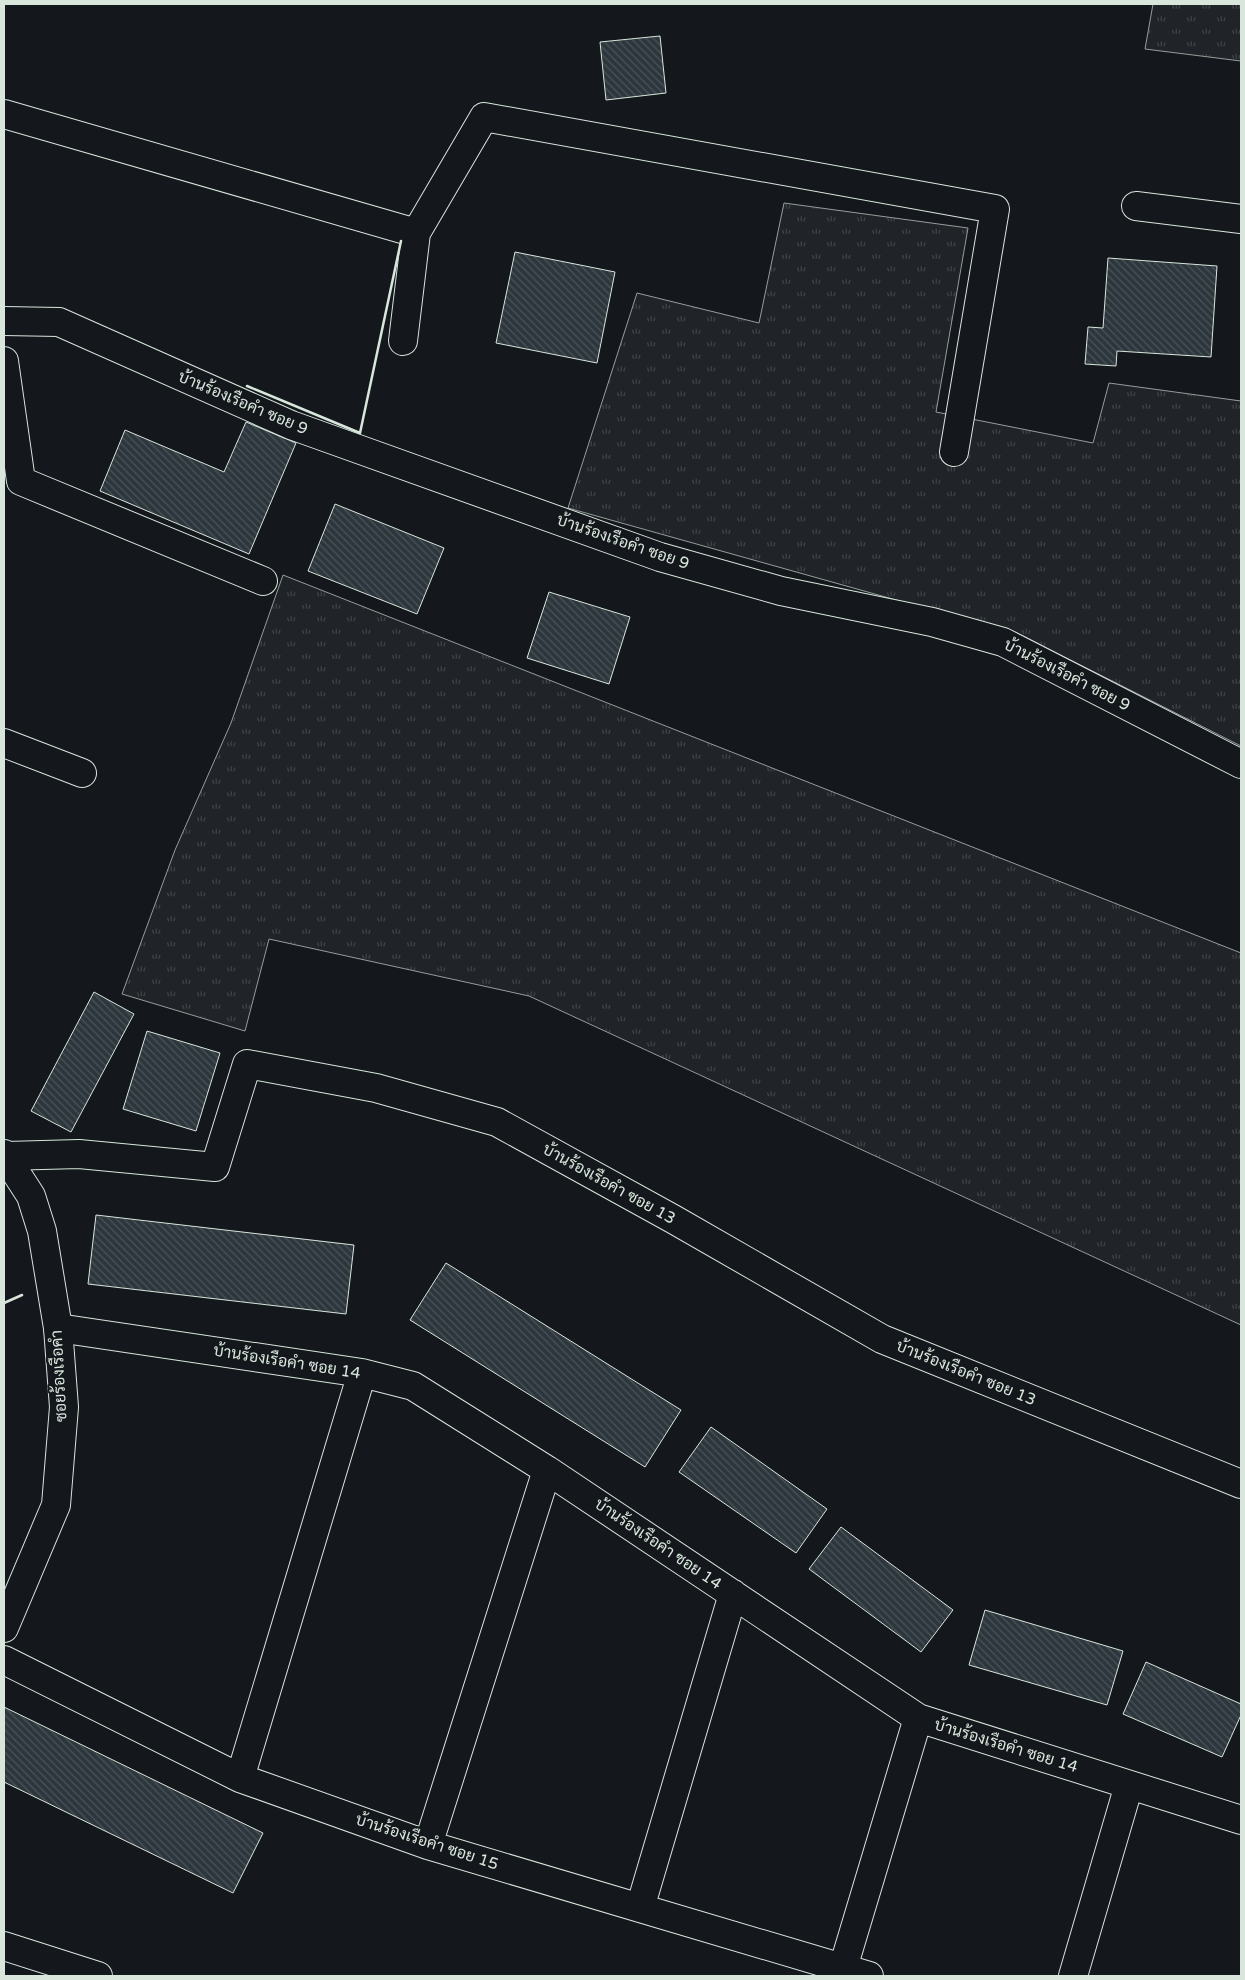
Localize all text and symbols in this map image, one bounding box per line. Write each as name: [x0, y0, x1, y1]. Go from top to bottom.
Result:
street label: บ้านร้องเรือคำ ซอย 9: [175, 366, 311, 439]
street label: บ้านร้องเรือคำ ซอย 9: [554, 509, 692, 574]
street label: บ้านร้องเรือคำ ซอย 9: [1001, 634, 1134, 715]
street label: บ้านร้องเรือคำ ซอย 13: [539, 1138, 679, 1229]
street label: ซอยร้องเรือคำ: [46, 1329, 71, 1423]
street label: บ้านร้องเรือคำ ซอย 13: [893, 1335, 1039, 1410]
street label: บ้านร้องเรือคำ ซอย 14: [212, 1339, 362, 1384]
street label: บ้านร้องเรือคำ ซอย 14: [591, 1493, 726, 1594]
street label: บ้านร้องเรือคำ ซอย 14: [932, 1714, 1080, 1777]
street label: บ้านร้องเรือคำ ซอย 15: [353, 1809, 501, 1875]

